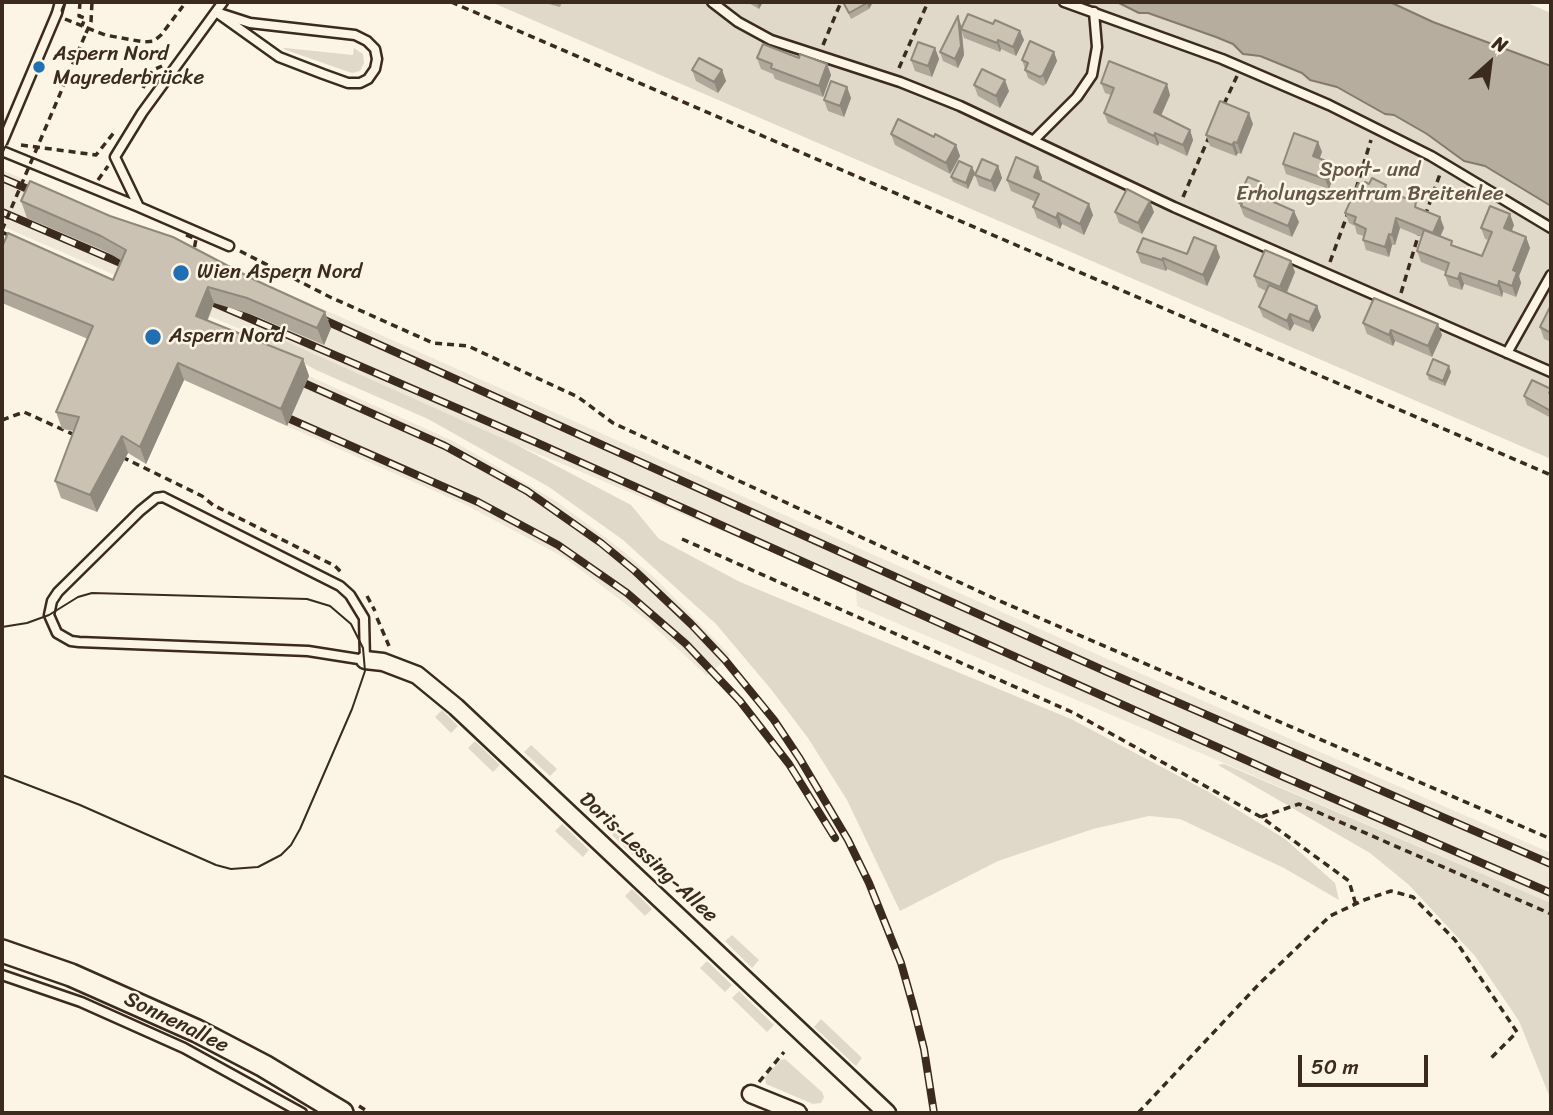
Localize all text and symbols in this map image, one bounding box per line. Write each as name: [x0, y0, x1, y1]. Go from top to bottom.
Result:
text: N: [1487, 26, 1514, 62]
north arrow: [1455, 28, 1525, 98]
place label: Aspern Nord Mayrederbrücke: [53, 42, 204, 92]
marker: Aspern Nord Mayrederbrücke: [31, 59, 47, 75]
park label: Sport- und Erholungszentrum Breitenlee: [1236, 158, 1504, 208]
place label: Wien Aspern Nord: [197, 260, 362, 286]
marker: Wien Aspern Nord: [171, 263, 191, 283]
place label: Aspern Nord: [169, 324, 285, 350]
marker: Aspern Nord: [143, 327, 163, 347]
street label: Doris-Lessing-Allee: [574, 787, 722, 929]
street label: Sonnenallee: [120, 987, 232, 1059]
scale bar: [1301, 1042, 1430, 1086]
text: 50 m: [1311, 1048, 1359, 1086]

